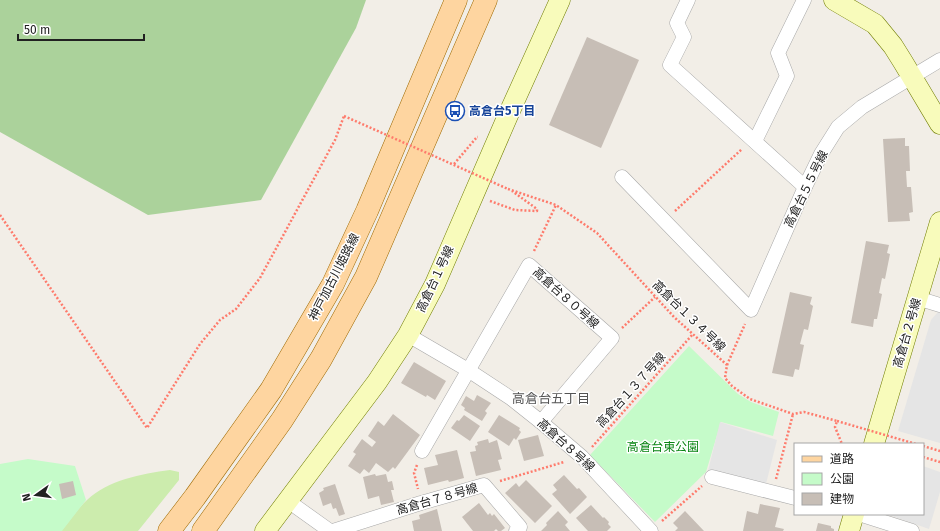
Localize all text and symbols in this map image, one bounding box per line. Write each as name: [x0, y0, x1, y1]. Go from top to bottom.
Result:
scale bar: [18, 16, 144, 42]
text: 50 m: [24, 23, 50, 37]
bus stop icon: 高倉台5丁目: [444, 100, 466, 122]
place label: 高倉台5丁目: [469, 104, 535, 118]
street label: 高倉台５５号線: [781, 148, 831, 230]
street label: 神戸加古川姫路線: [306, 231, 362, 323]
street label: 高倉台１号線: [413, 243, 457, 315]
street label: 高倉台８０号線: [530, 265, 602, 331]
street label: 高倉台１３４号線: [650, 278, 728, 354]
street label: 高倉台２号線: [890, 296, 924, 370]
street label: 高倉台１３７号線: [594, 350, 668, 430]
district label: 高倉台五丁目: [512, 391, 590, 406]
street label: 高倉台８号線: [535, 416, 597, 474]
park label: 高倉台東公園: [627, 440, 699, 454]
legend: [794, 443, 924, 515]
text: 道路: [830, 452, 854, 466]
text: 公園: [830, 472, 854, 486]
north arrow: [16, 475, 56, 515]
street label: 高倉台７８号線: [395, 481, 479, 517]
text: N: [20, 492, 34, 502]
text: 建物: [830, 492, 854, 506]

